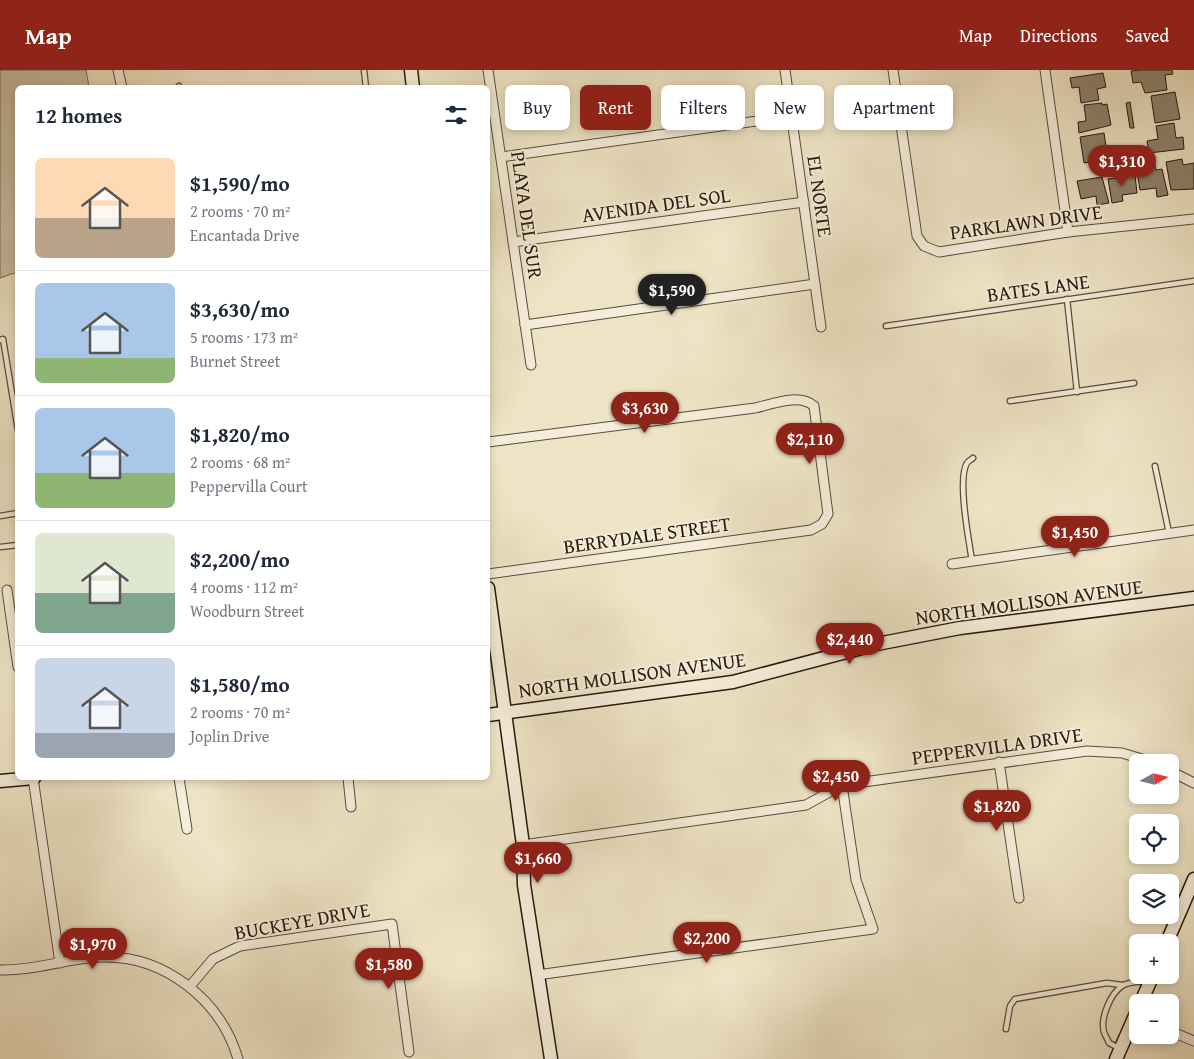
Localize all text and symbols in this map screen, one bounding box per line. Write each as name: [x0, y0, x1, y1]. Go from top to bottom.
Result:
text: Map: [25, 18, 72, 53]
text: Map: [959, 22, 992, 49]
text: Directions: [1020, 22, 1097, 49]
text: Saved: [1125, 22, 1169, 49]
chip: Buy: [505, 85, 570, 130]
chip: Rent: [580, 85, 651, 130]
chip: Filters: [661, 85, 745, 130]
chip: New: [755, 85, 824, 130]
chip: Apartment: [834, 85, 953, 130]
text: 12 homes: [35, 100, 122, 131]
icon: filters: [442, 101, 470, 129]
pin: $1,310: [1081, 144, 1163, 187]
street label: PLAYA DEL SUR: [504, 149, 551, 281]
text: $1,310: [1099, 149, 1145, 173]
street label: EL NORTE: [800, 153, 841, 239]
text: $1,590/mo: [190, 168, 290, 199]
icon: home: [75, 178, 135, 238]
street label: AVENIDA DEL SOL: [580, 180, 732, 229]
street label: PARKLAWN DRIVE: [948, 196, 1104, 247]
text: 2 rooms · 70 m²: [190, 199, 290, 223]
text: Encantada Drive: [190, 223, 299, 247]
street label: BATES LANE: [985, 266, 1091, 309]
pin: $1,590: [631, 274, 713, 316]
text: $1,590: [649, 278, 695, 302]
text: $3,630/mo: [190, 294, 290, 325]
icon: home: [75, 303, 135, 363]
text: 5 rooms · 173 m²: [190, 325, 298, 349]
text: Burnet Street: [190, 349, 280, 373]
pin: $3,630: [604, 392, 686, 434]
text: $3,630: [622, 396, 668, 420]
text: $1,820/mo: [190, 419, 290, 450]
pin: $2,110: [769, 422, 851, 465]
text: $2,110: [787, 427, 833, 451]
icon: home: [75, 428, 135, 488]
text: 2 rooms · 68 m²: [190, 450, 290, 474]
text: Peppervilla Court: [190, 474, 308, 498]
street label: BERRYDALE STREET: [562, 508, 732, 561]
pin: $1,450: [1034, 516, 1116, 558]
text: $1,450: [1052, 520, 1098, 544]
text: $2,200/mo: [190, 544, 290, 575]
icon: home: [75, 553, 135, 613]
street label: NORTH MOLLISON AVENUE: [914, 571, 1144, 632]
text: 4 rooms · 112 m²: [190, 575, 298, 599]
text: Woodburn Street: [190, 599, 304, 623]
pin: $2,440: [809, 622, 891, 665]
text: $2,440: [827, 627, 873, 651]
street label: NORTH MOLLISON AVENUE: [517, 644, 747, 705]
text: $1,580/mo: [190, 669, 290, 700]
icon: home: [75, 678, 135, 738]
text: 2 rooms · 70 m²: [190, 700, 290, 724]
street label: PEPPERVILLA DRIVE: [910, 719, 1084, 772]
text: Joplin Drive: [190, 724, 269, 748]
north arrow: [1129, 754, 1179, 804]
map controls: [1129, 754, 1179, 1044]
pin: $2,450: [795, 760, 877, 802]
text: $2,450: [813, 764, 859, 788]
pin: $1,820: [956, 790, 1038, 832]
text: $1,820: [974, 794, 1020, 818]
button: locate: [1129, 814, 1179, 864]
pin: $1,660: [497, 842, 579, 884]
text: $1,660: [515, 846, 561, 870]
button: layers: [1129, 874, 1179, 924]
street label: BUCKEYE DRIVE: [232, 894, 372, 947]
pin: $2,200: [666, 922, 748, 964]
text: $2,200: [684, 926, 730, 950]
pin: $1,970: [52, 928, 134, 970]
text: $1,970: [70, 932, 116, 956]
button: +: [1129, 934, 1179, 984]
pin: $1,580: [348, 948, 430, 990]
text: $1,580: [366, 952, 412, 976]
button: −: [1129, 994, 1179, 1044]

